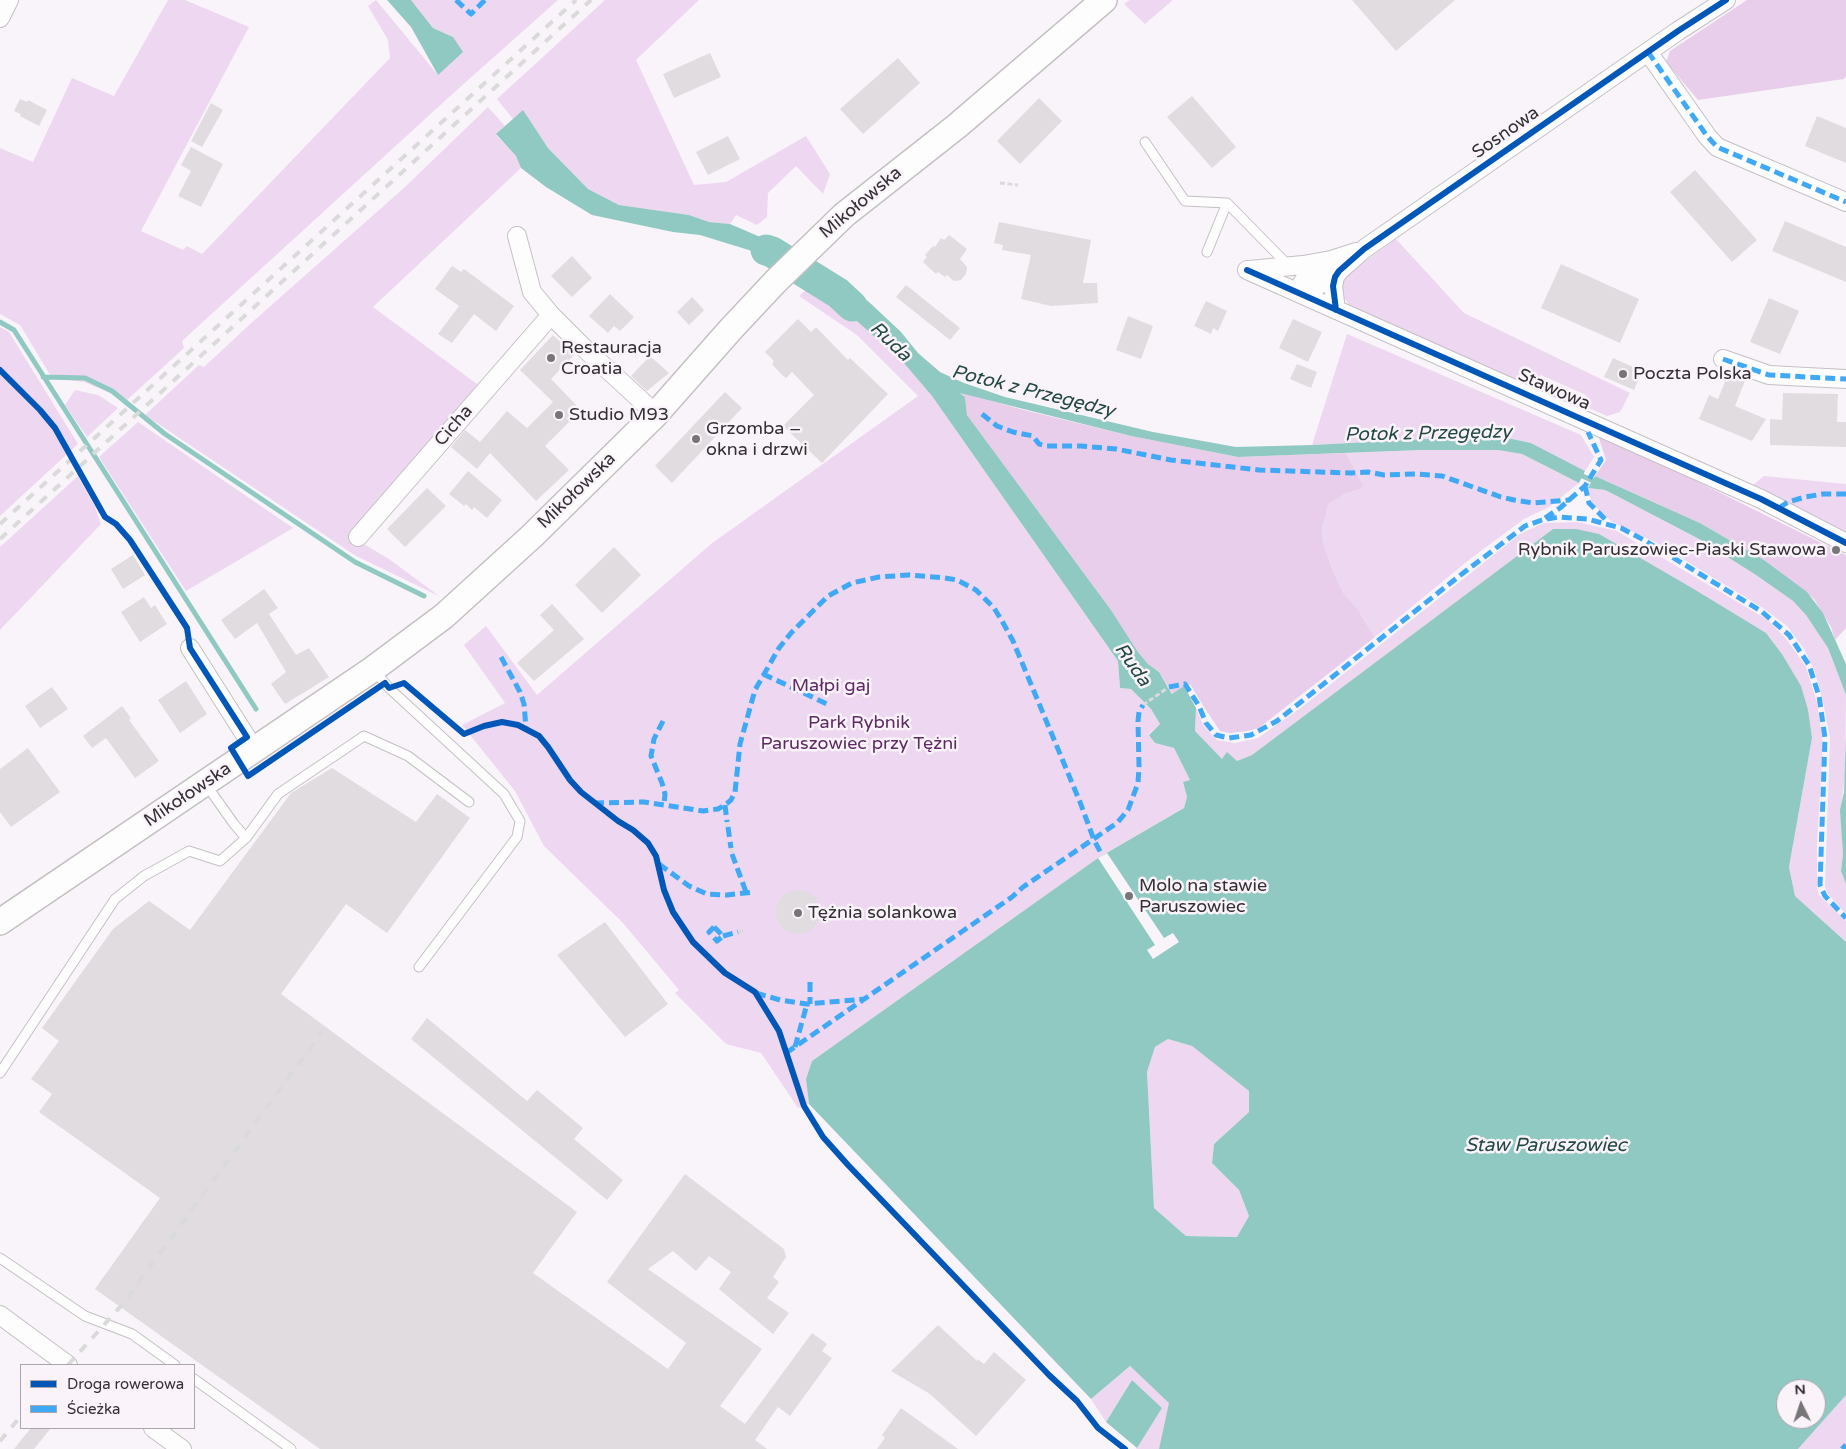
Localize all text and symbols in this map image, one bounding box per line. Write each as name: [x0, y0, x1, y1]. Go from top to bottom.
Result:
street label: Sosnowa: [1468, 102, 1544, 164]
street label: Mikołowska: [816, 162, 906, 244]
water label: Ruda: [865, 317, 915, 367]
place label: Restauracja Croatia: [561, 337, 662, 379]
marker: Restauracja Croatia: [545, 352, 557, 364]
water label: Potok z Przegędzy: [949, 361, 1117, 423]
place label: Poczta Polska: [1633, 363, 1752, 385]
street label: Stawowa: [1515, 365, 1593, 415]
marker: Poczta Polska: [1617, 368, 1629, 380]
street label: Cicha: [430, 401, 478, 451]
place label: Studio M93: [569, 404, 669, 426]
marker: Studio M93: [553, 409, 565, 421]
place label: Grzomba – okna i drzwi: [706, 418, 808, 460]
water label: Potok z Przegędzy: [1344, 421, 1512, 447]
marker: Grzomba – okna i drzwi: [690, 433, 702, 445]
street label: Mikołowska: [533, 448, 621, 534]
place label: Rybnik Paruszowiec-Piaski Stawowa: [1518, 539, 1826, 561]
marker: Rybnik Paruszowiec-Piaski Stawowa: [1830, 544, 1842, 556]
water label: Ruda: [1109, 639, 1155, 691]
park label: Małpi gaj: [792, 675, 870, 697]
park label: Park Rybnik Paruszowiec przy Tężni: [760, 712, 958, 754]
street label: Mikołowska: [140, 758, 236, 832]
place label: Molo na stawie Paruszowiec: [1139, 875, 1267, 918]
marker: Molo na stawie Paruszowiec: [1123, 890, 1135, 902]
place label: Tężnia solankowa: [808, 902, 957, 924]
marker: Tężnia solankowa: [792, 907, 804, 919]
water label: Staw Paruszowiec: [1465, 1135, 1627, 1157]
legend: [20, 1364, 195, 1429]
text: Droga rowerowa: [67, 1375, 184, 1393]
north arrow: [1776, 1379, 1826, 1429]
text: N: [1794, 1381, 1806, 1398]
text: Ścieżka: [67, 1400, 120, 1418]

